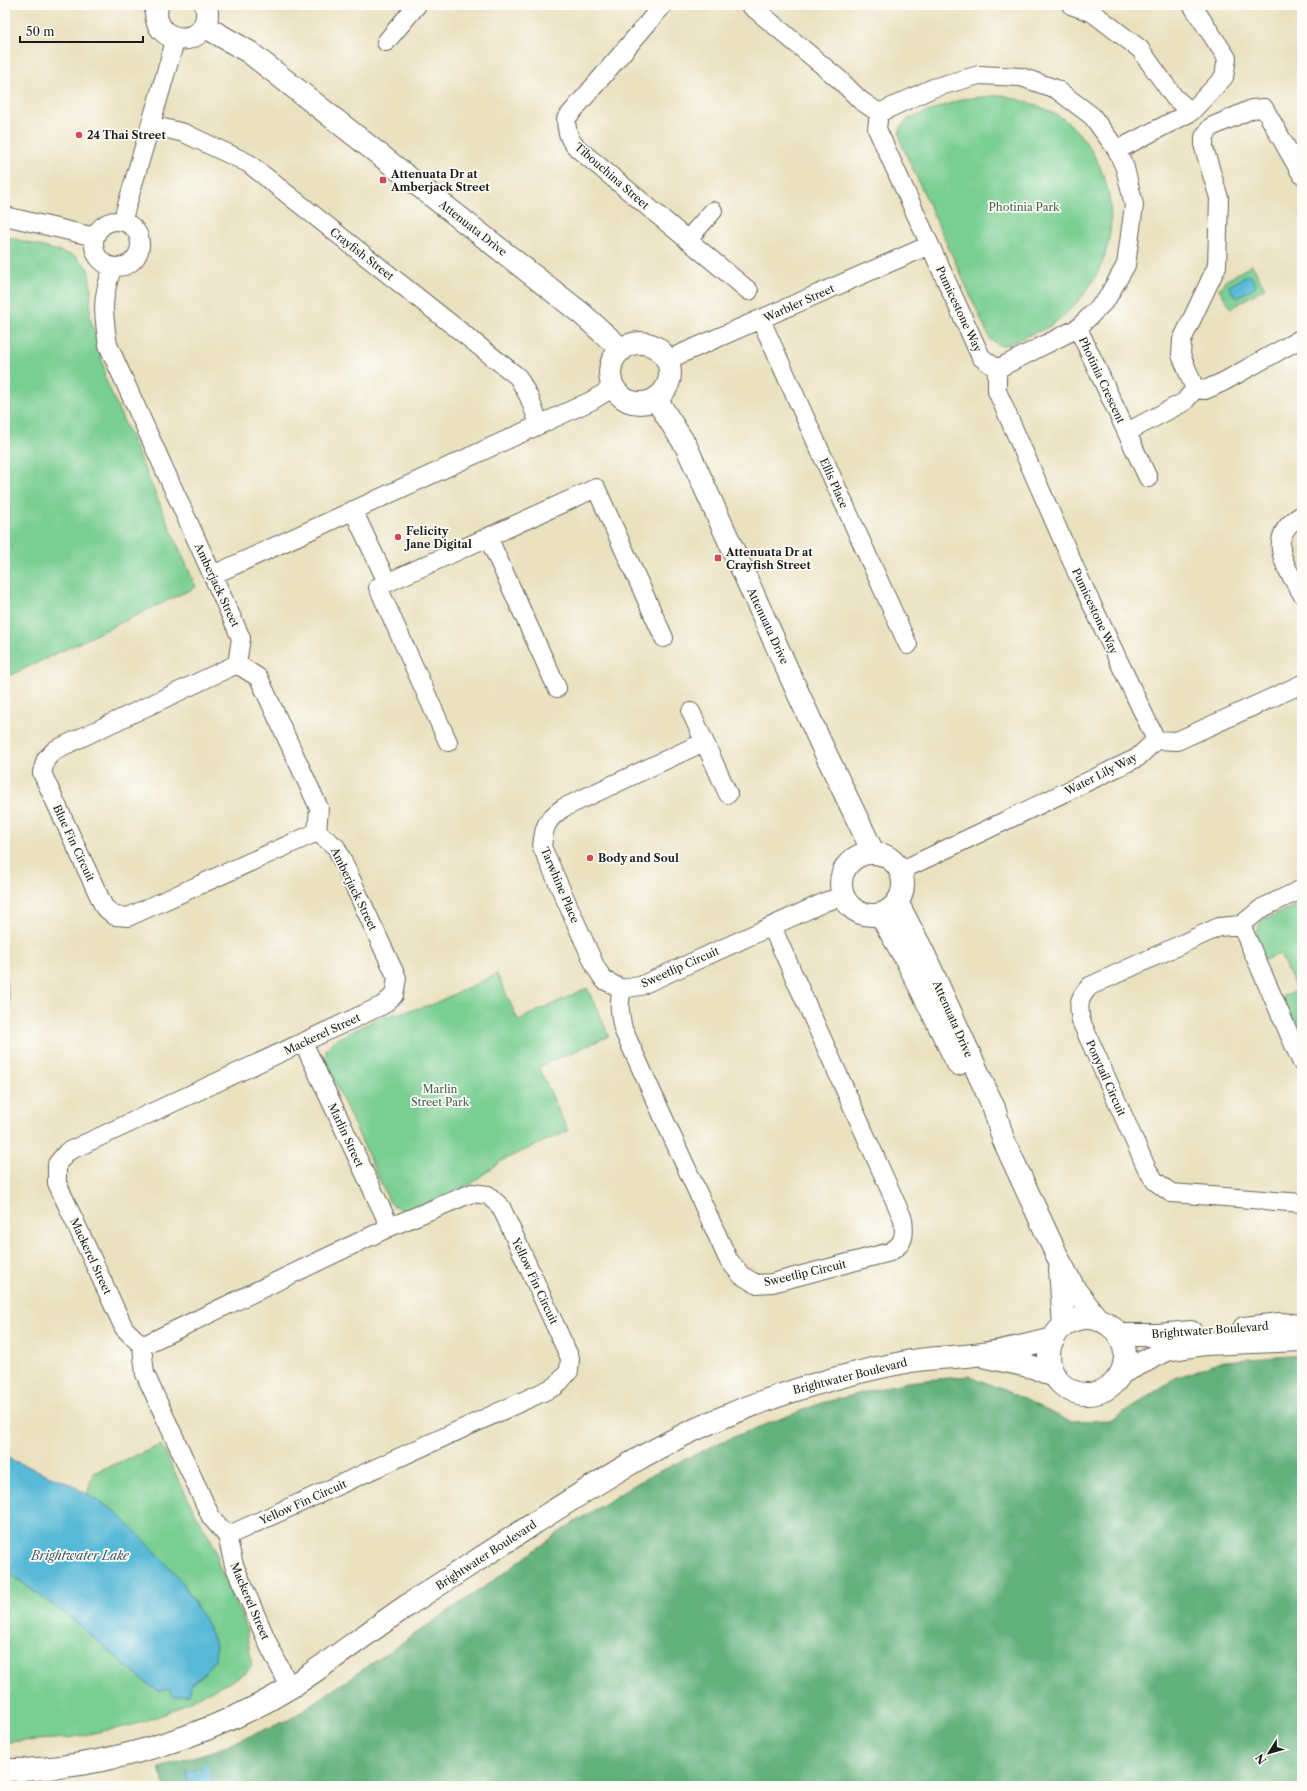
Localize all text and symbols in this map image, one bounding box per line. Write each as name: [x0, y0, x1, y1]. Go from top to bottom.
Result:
scale bar: [20, 18, 143, 44]
text: 50 m: [26, 24, 55, 39]
place label: 24 Thai Street: [87, 128, 166, 142]
marker: 24 Thai Street: [74, 130, 84, 140]
street label: Tibouchina Street: [572, 140, 652, 212]
place label: Attenuata Dr at Amberjack Street: [390, 167, 490, 194]
marker: Attenuata Dr at Amberjack Street: [378, 175, 388, 185]
street label: Attenuata Drive: [435, 196, 510, 259]
park label: Photinia Park: [989, 200, 1060, 214]
street label: Crayfish Street: [327, 225, 397, 283]
street label: Pumicestone Way: [933, 264, 985, 355]
street label: Warbler Street: [760, 281, 837, 325]
street label: Photinia Crescent: [1076, 335, 1128, 425]
street label: Ellis Place: [817, 456, 851, 510]
place label: Felicity Jane Digital: [404, 524, 472, 551]
marker: Felicity Jane Digital: [393, 532, 403, 542]
street label: Amberjack Street: [191, 540, 243, 629]
place label: Attenuata Dr at Crayfish Street: [725, 545, 813, 572]
marker: Attenuata Dr at Crayfish Street: [713, 553, 723, 563]
street label: Pumicestone Way: [1069, 566, 1121, 657]
street label: Attenuata Drive: [744, 585, 792, 666]
street label: Water Lily Way: [1062, 749, 1140, 799]
street label: Blue Fin Circuit: [50, 802, 98, 884]
street label: Amberjack Street: [327, 844, 380, 933]
street label: Tarwhine Place: [538, 845, 582, 925]
place label: Body and Soul: [598, 851, 679, 865]
marker: Body and Soul: [585, 853, 595, 863]
street label: Sweetlip Circuit: [639, 943, 721, 990]
street label: Attenuata Drive: [929, 978, 976, 1060]
street label: Mackerel Street: [282, 1010, 363, 1058]
street label: Ponytail Circuit: [1083, 1038, 1129, 1118]
park label: Marlin Street Park: [411, 1082, 470, 1109]
street label: Marlin Street: [325, 1101, 367, 1169]
street label: Mackerel Street: [67, 1216, 115, 1297]
street label: Yellow Fin Circuit: [508, 1235, 561, 1327]
street label: Sweetlip Circuit: [763, 1257, 848, 1289]
street label: Brightwater Boulevard: [1151, 1319, 1269, 1341]
street label: Brightwater Boulevard: [791, 1355, 909, 1397]
street label: Yellow Fin Circuit: [256, 1476, 349, 1528]
street label: Brightwater Boulevard: [433, 1517, 539, 1593]
water label: Brightwater Lake: [30, 1548, 130, 1563]
street label: Mackerel Street: [227, 1560, 273, 1642]
north arrow: [1249, 1733, 1289, 1773]
text: N: [1252, 1751, 1269, 1767]

